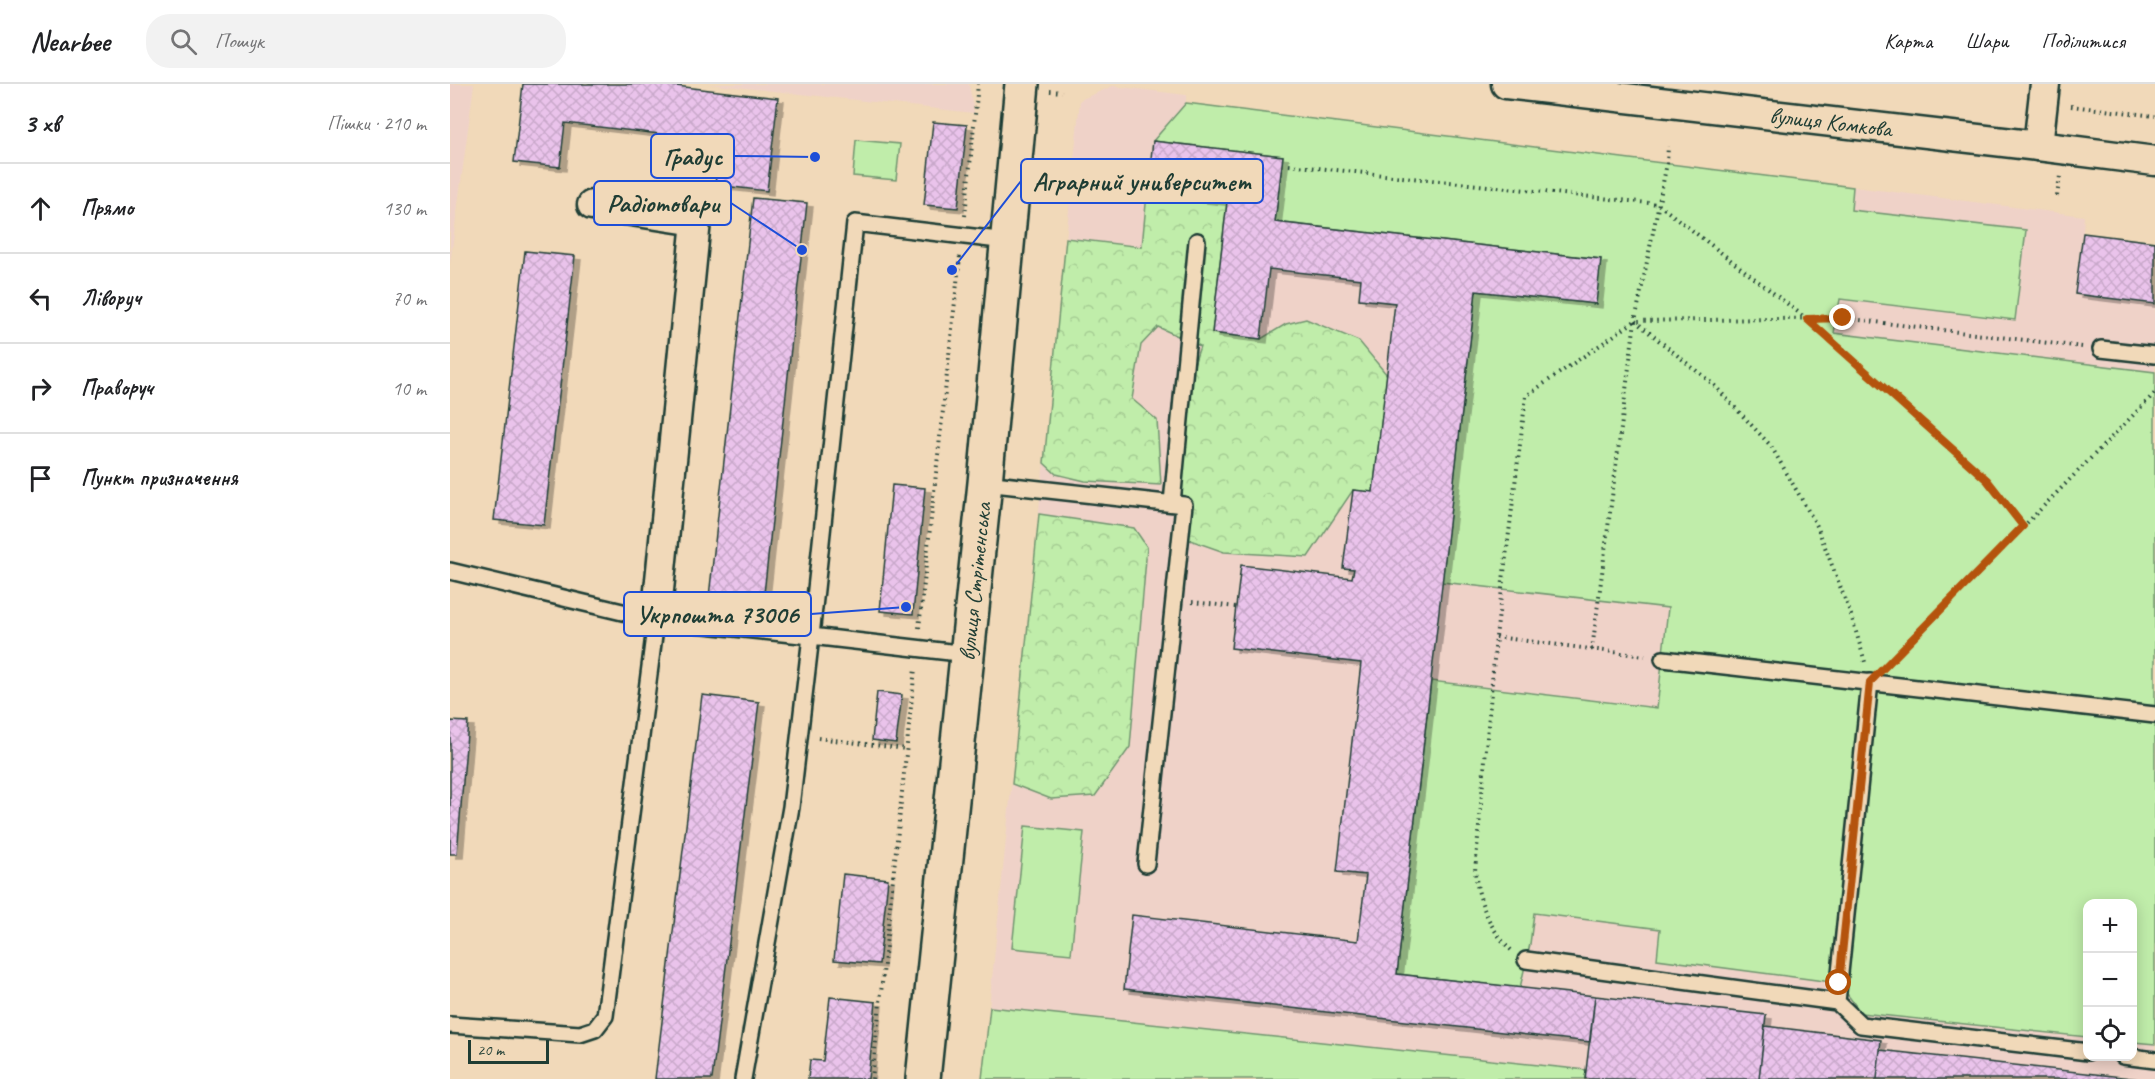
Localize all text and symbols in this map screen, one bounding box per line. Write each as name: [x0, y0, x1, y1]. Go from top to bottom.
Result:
search box: [146, 14, 566, 68]
text: Nearbee: [30, 24, 110, 59]
icon: search: [167, 25, 200, 58]
text: Пошук: [215, 27, 264, 55]
text: Карта: [1884, 28, 1932, 54]
text: Шари: [1965, 28, 2009, 54]
text: Поділитися: [2042, 28, 2125, 54]
street label: вулиця Комкова: [1768, 100, 1896, 144]
text: 3 хв: [24, 107, 59, 140]
text: Пішки · 210 m: [327, 111, 426, 136]
callout: Градус: [651, 134, 734, 178]
text: Градус: [664, 140, 723, 173]
callout: Аграрний университет: [1021, 159, 1263, 203]
text: Аграрний университет: [1033, 165, 1253, 198]
callout: Радіотовари: [594, 181, 731, 225]
text: Радіотовари: [607, 187, 721, 220]
icon: ahead: [24, 192, 57, 225]
text: Прямо: [81, 194, 133, 222]
text: 130 m: [383, 196, 426, 221]
icon: left: [24, 282, 57, 315]
text: Ліворуч: [81, 284, 141, 312]
text: 70 m: [392, 286, 426, 311]
route end: [1829, 304, 1855, 330]
icon: right: [24, 372, 57, 405]
text: Праворуч: [81, 374, 153, 402]
text: 10 m: [392, 376, 426, 401]
icon: arrive: [24, 462, 57, 495]
text: Пункт призначення: [81, 464, 238, 492]
street label: вулиця Стрітенська: [952, 500, 998, 662]
callout: Укрпошта 73006: [624, 592, 811, 636]
text: Укрпошта 73006: [636, 598, 800, 631]
map controls: [2083, 899, 2137, 1061]
button: +: [2083, 899, 2137, 953]
button: −: [2083, 953, 2137, 1007]
route start: [1825, 969, 1851, 995]
button: locate: [2083, 1007, 2137, 1061]
scale bar: [468, 1037, 549, 1064]
text: 20 m: [477, 1040, 504, 1060]

